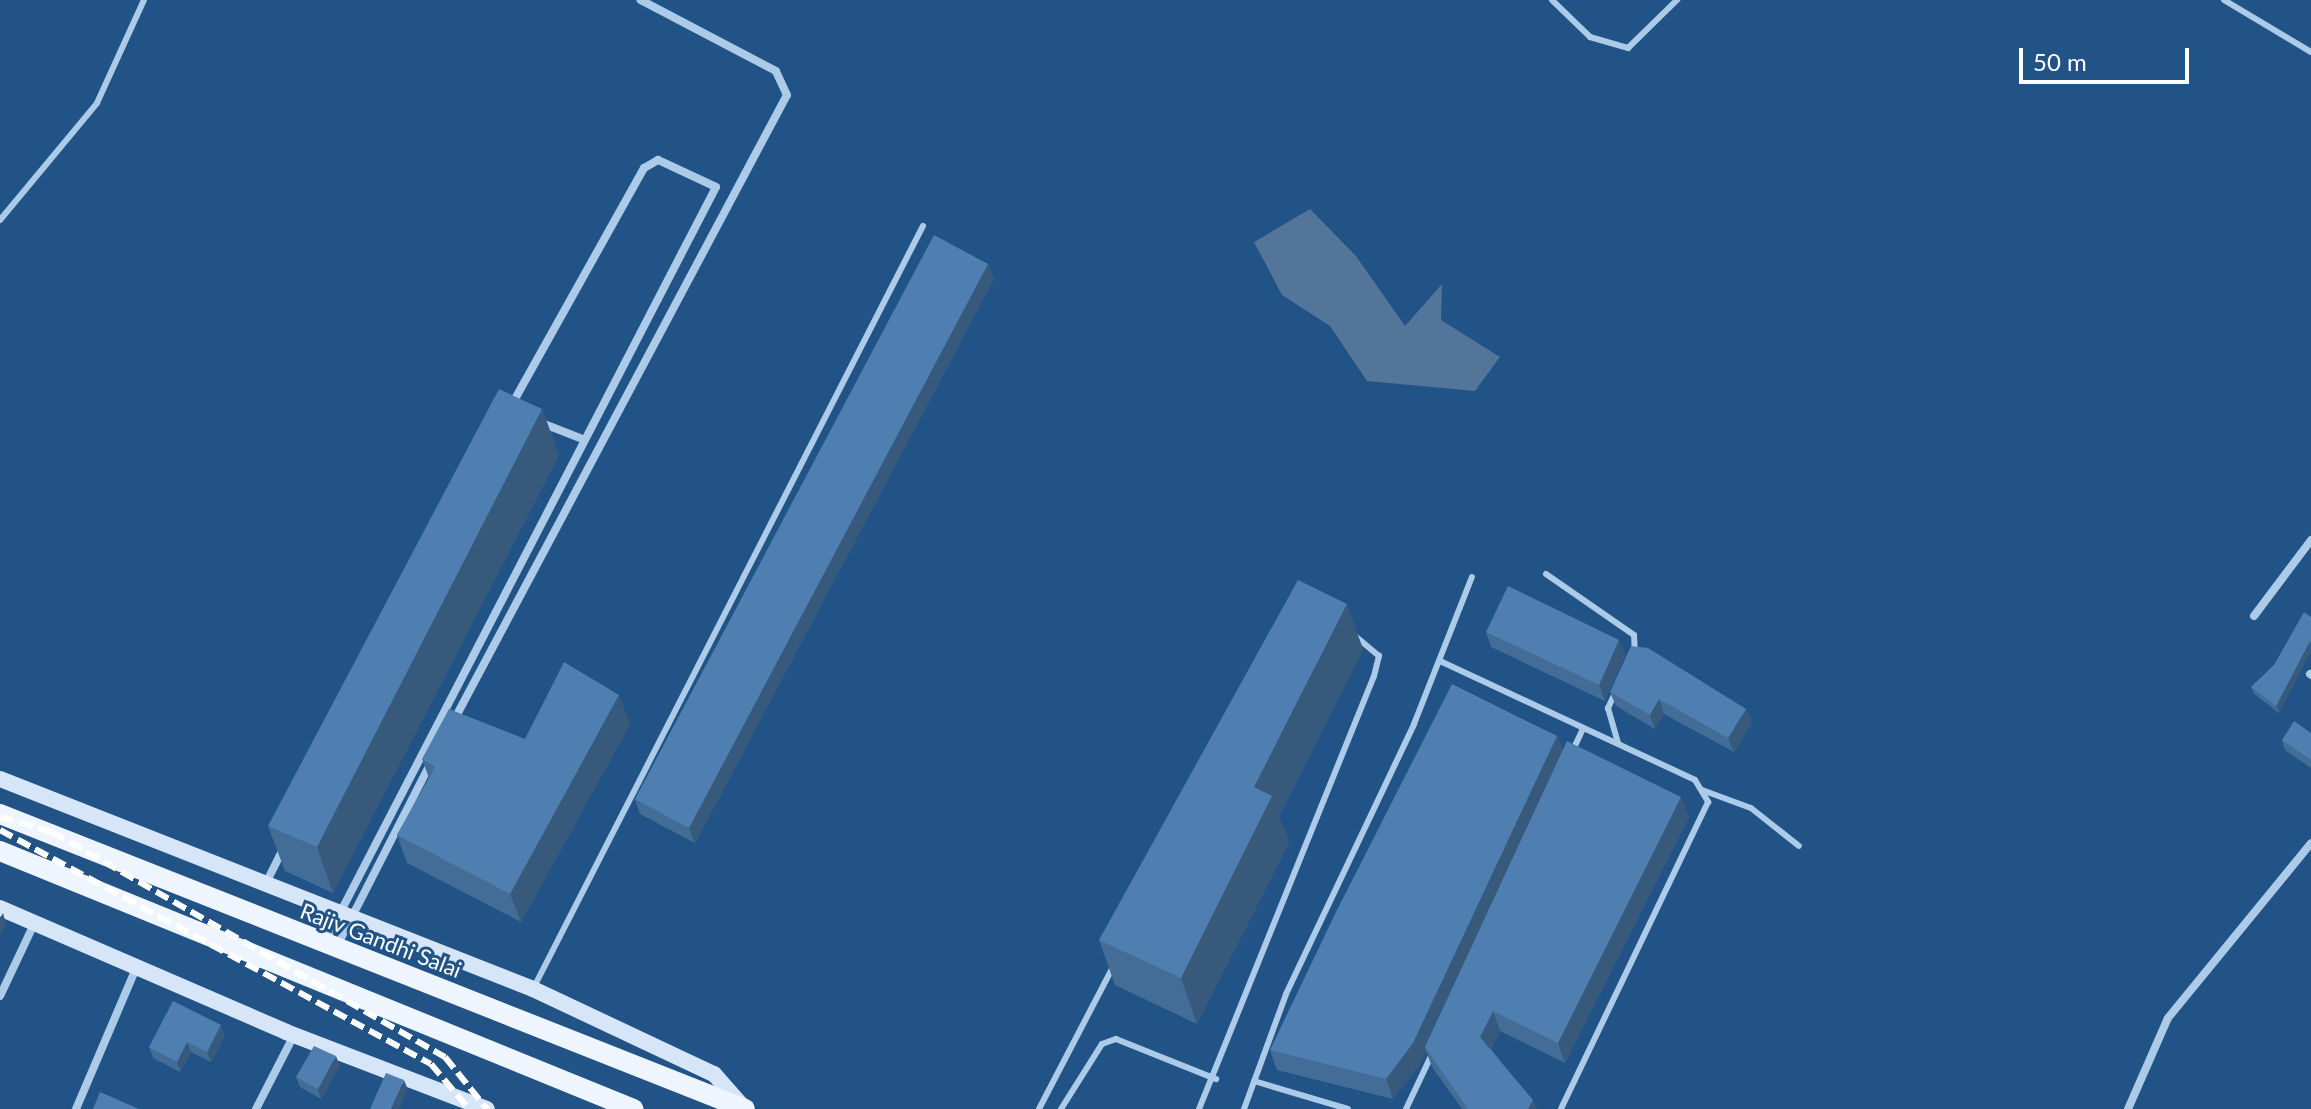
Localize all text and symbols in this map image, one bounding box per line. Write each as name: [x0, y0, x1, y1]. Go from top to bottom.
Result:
scale bar: [2023, 32, 2193, 82]
text: 50 m: [2033, 47, 2087, 76]
street label: Rajiv Gandhi Salai: [296, 897, 466, 983]

